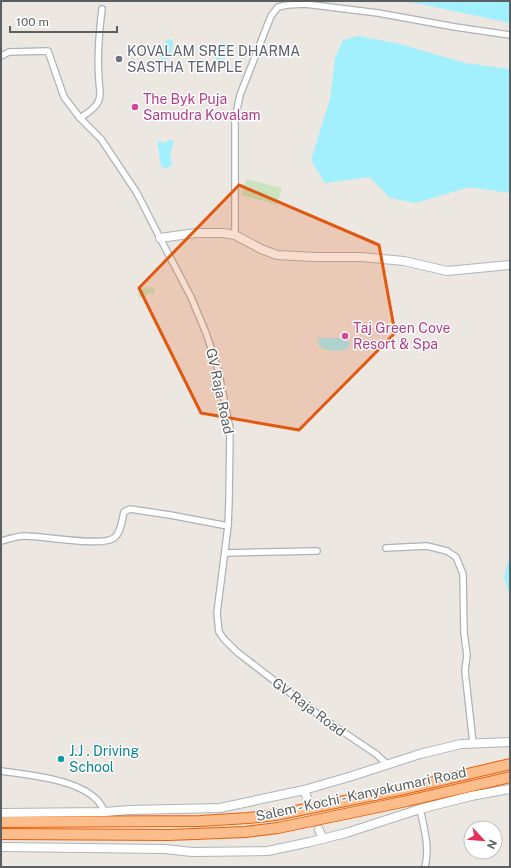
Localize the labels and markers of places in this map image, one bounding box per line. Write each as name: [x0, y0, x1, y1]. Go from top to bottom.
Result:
place label: KOVALAM SREE DHARMA SASTHA TEMPLE: [127, 43, 300, 75]
marker: KOVALAM SREE DHARMA SASTHA TEMPLE: [114, 54, 124, 64]
place label: The Byk Puja Samudra Kovalam: [143, 91, 261, 123]
marker: The Byk Puja Samudra Kovalam: [130, 102, 140, 112]
place label: Taj Green Cove Resort & Spa: [353, 320, 451, 352]
marker: Taj Green Cove Resort & Spa: [340, 331, 350, 341]
place label: J.J . Driving School: [69, 743, 139, 775]
marker: J.J . Driving School: [56, 754, 66, 764]

